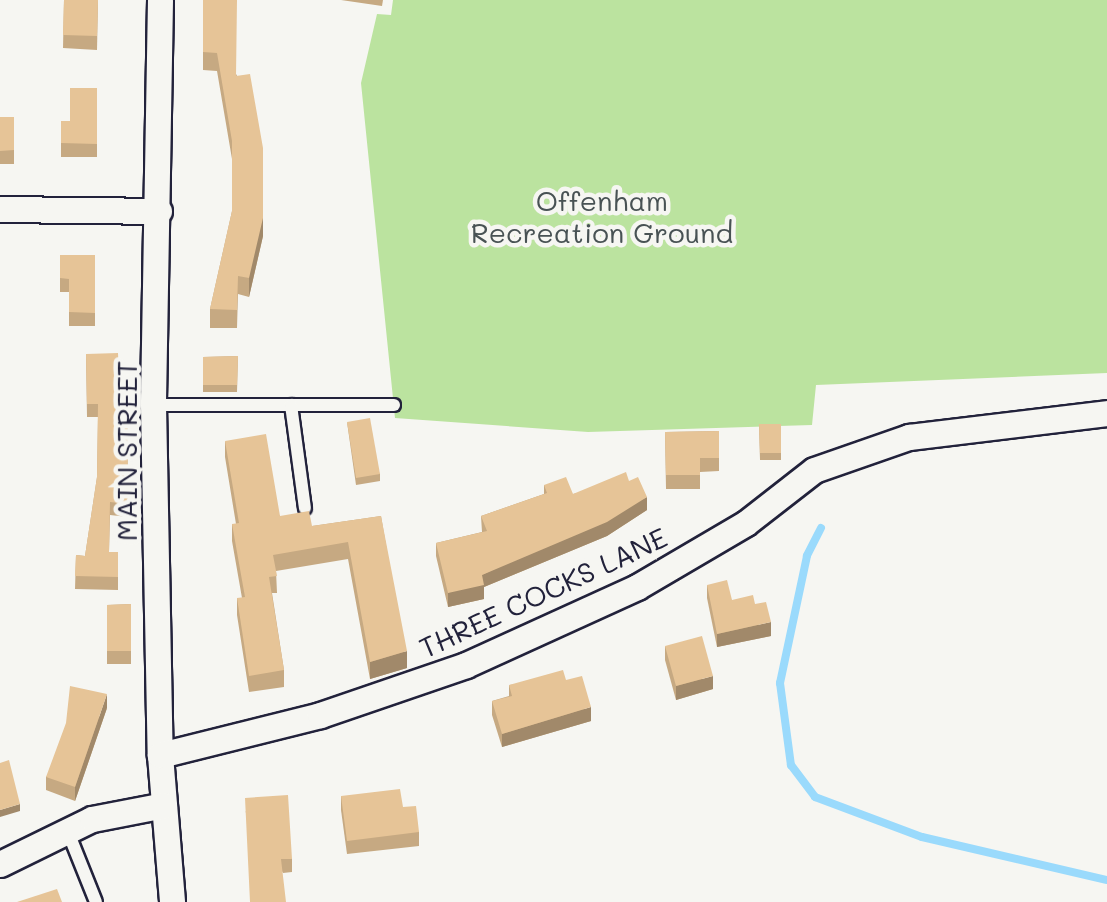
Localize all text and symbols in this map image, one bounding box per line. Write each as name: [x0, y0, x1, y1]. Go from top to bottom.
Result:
park label: Offenham Recreation Ground: [471, 183, 733, 249]
street label: MAIN STREET: [109, 361, 143, 541]
street label: THREE COCKS LANE: [414, 520, 672, 664]

